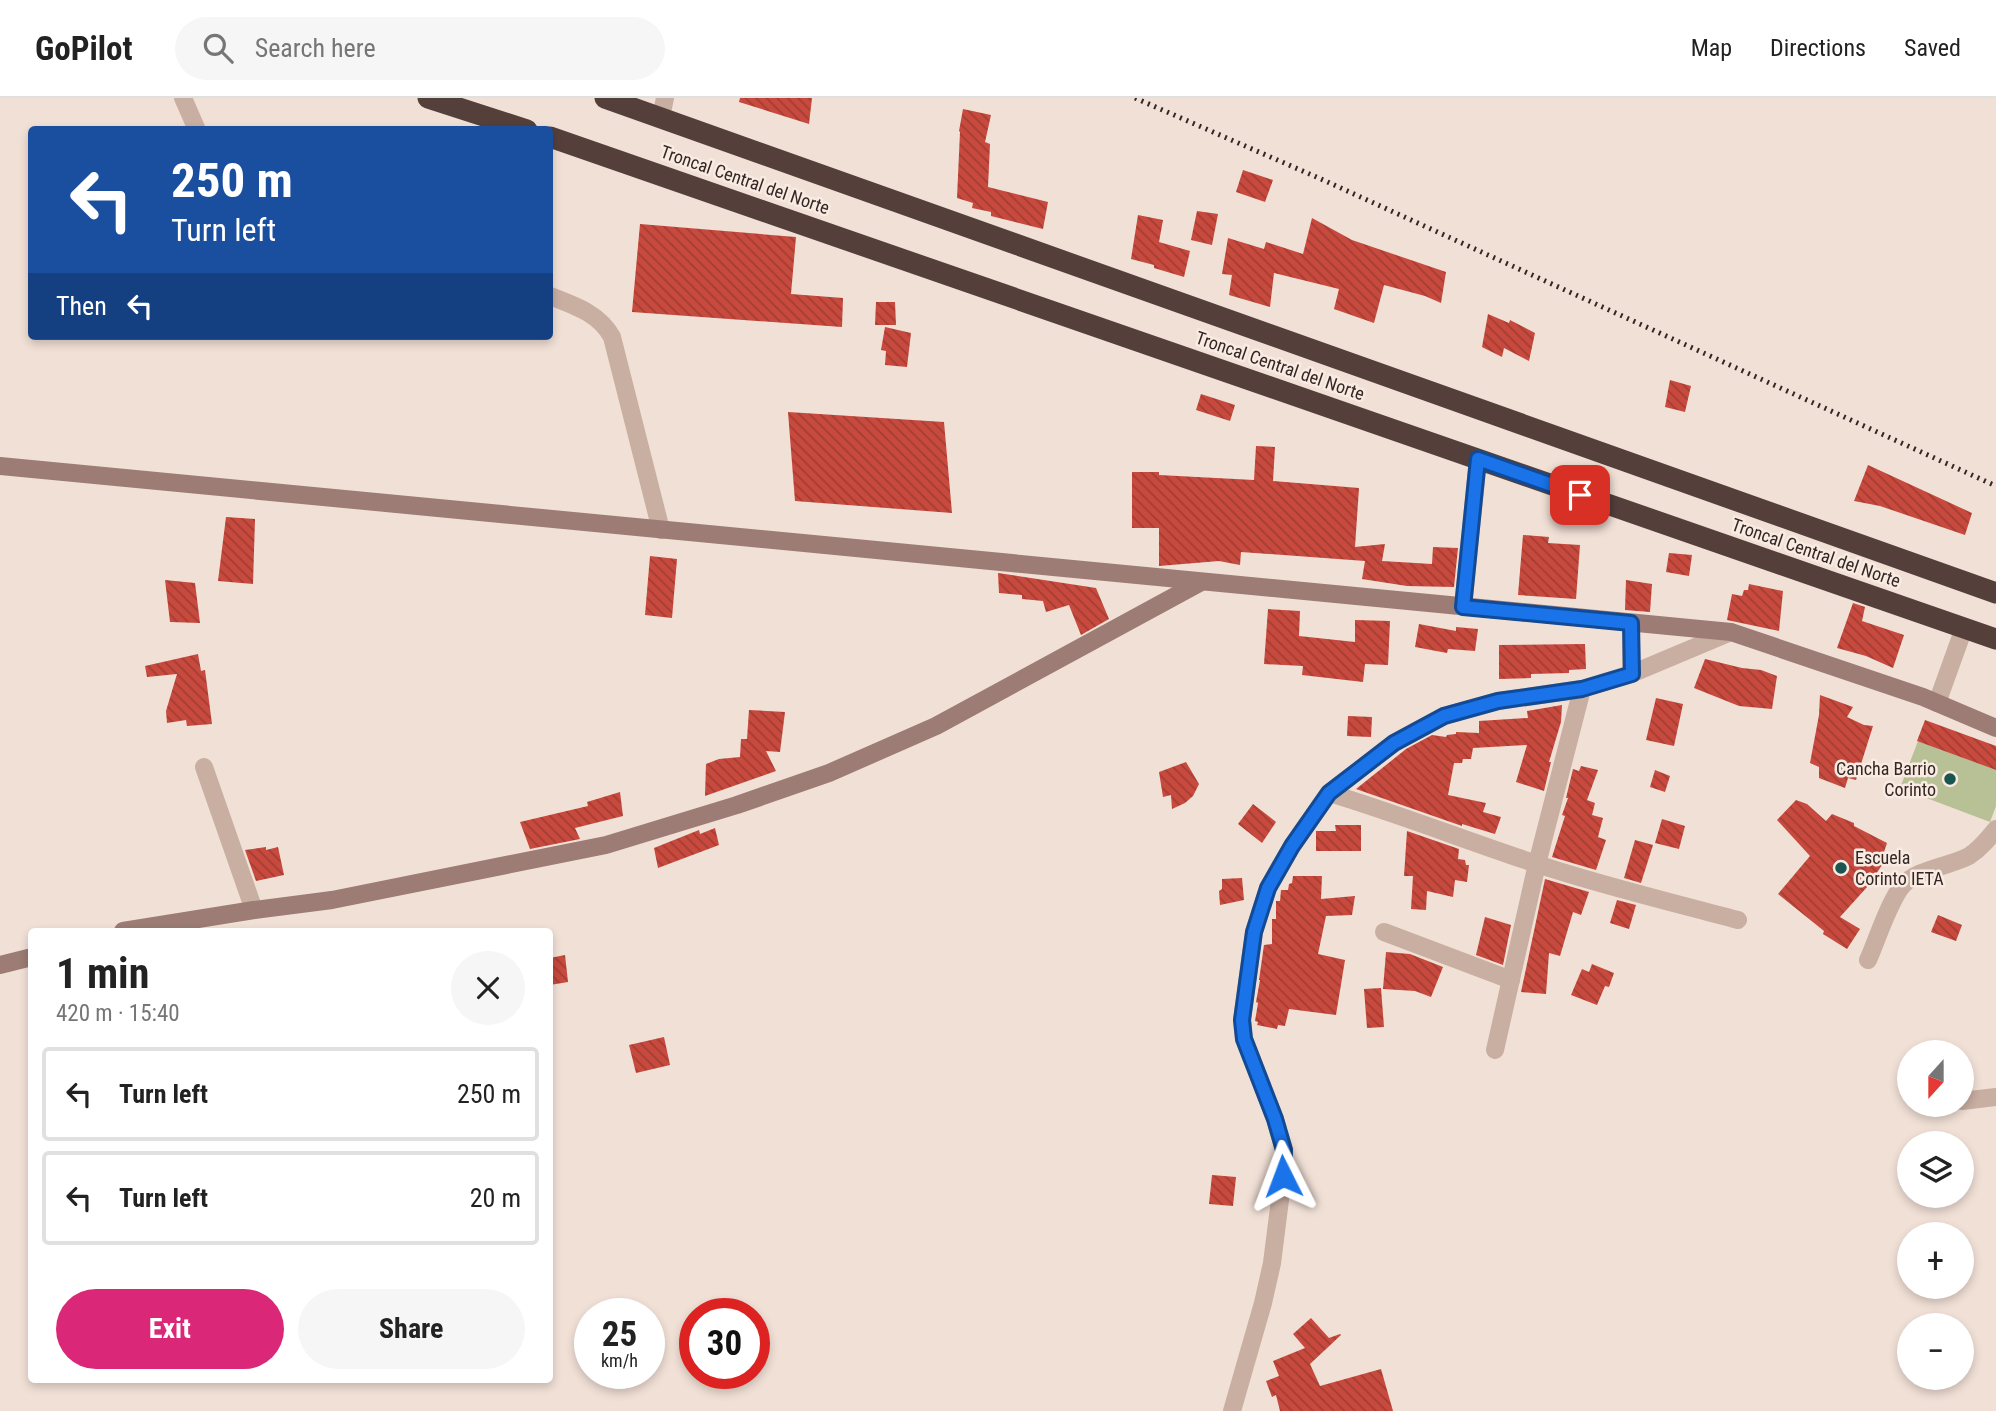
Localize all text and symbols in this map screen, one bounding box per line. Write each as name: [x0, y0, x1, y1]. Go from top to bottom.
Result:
search box: [175, 17, 665, 80]
text: GoPilot: [35, 29, 133, 68]
icon: search: [199, 29, 237, 67]
text: Search here: [255, 33, 376, 63]
text: Map: [1691, 34, 1732, 62]
text: Directions: [1770, 34, 1866, 62]
text: Saved: [1904, 34, 1961, 62]
street label: Troncal Central del Norte: [658, 141, 832, 218]
text: 250 m: [171, 152, 293, 209]
icon: left: [56, 154, 147, 245]
text: Turn left: [171, 211, 276, 249]
icon: left: [121, 287, 159, 325]
text: Then: [56, 291, 107, 321]
street label: Troncal Central del Norte: [1193, 327, 1367, 404]
pin: [1550, 465, 1610, 525]
icon: arrive: [1561, 476, 1599, 514]
street label: Troncal Central del Norte: [1729, 514, 1903, 591]
place label: Cancha Barrio Corinto: [1836, 758, 1936, 800]
marker: Cancha Barrio Corinto: [1942, 771, 1958, 787]
place label: Escuela Corinto IETA: [1855, 847, 1944, 889]
marker: Escuela Corinto IETA: [1833, 860, 1849, 876]
text: 1 min: [56, 949, 149, 998]
button: close: [451, 951, 525, 1025]
text: 420 m · 15:40: [56, 1000, 180, 1027]
north arrow: [1897, 1040, 1974, 1116]
map controls: [1897, 1040, 1974, 1390]
icon: left: [60, 1075, 98, 1113]
text: Turn left: [119, 1079, 208, 1109]
text: 250 m: [457, 1079, 521, 1109]
button: layers: [1897, 1131, 1974, 1208]
position arrow: [1246, 1139, 1320, 1213]
icon: left: [60, 1179, 98, 1217]
text: Turn left: [119, 1183, 208, 1213]
text: 20 m: [470, 1183, 521, 1213]
button: +: [1897, 1222, 1974, 1299]
button: Exit: [56, 1289, 284, 1369]
button: Share: [298, 1289, 525, 1369]
speed limit sign: 30: [679, 1298, 770, 1389]
button: −: [1897, 1313, 1974, 1390]
text: 25: [602, 1314, 637, 1355]
text: km/h: [601, 1350, 638, 1371]

